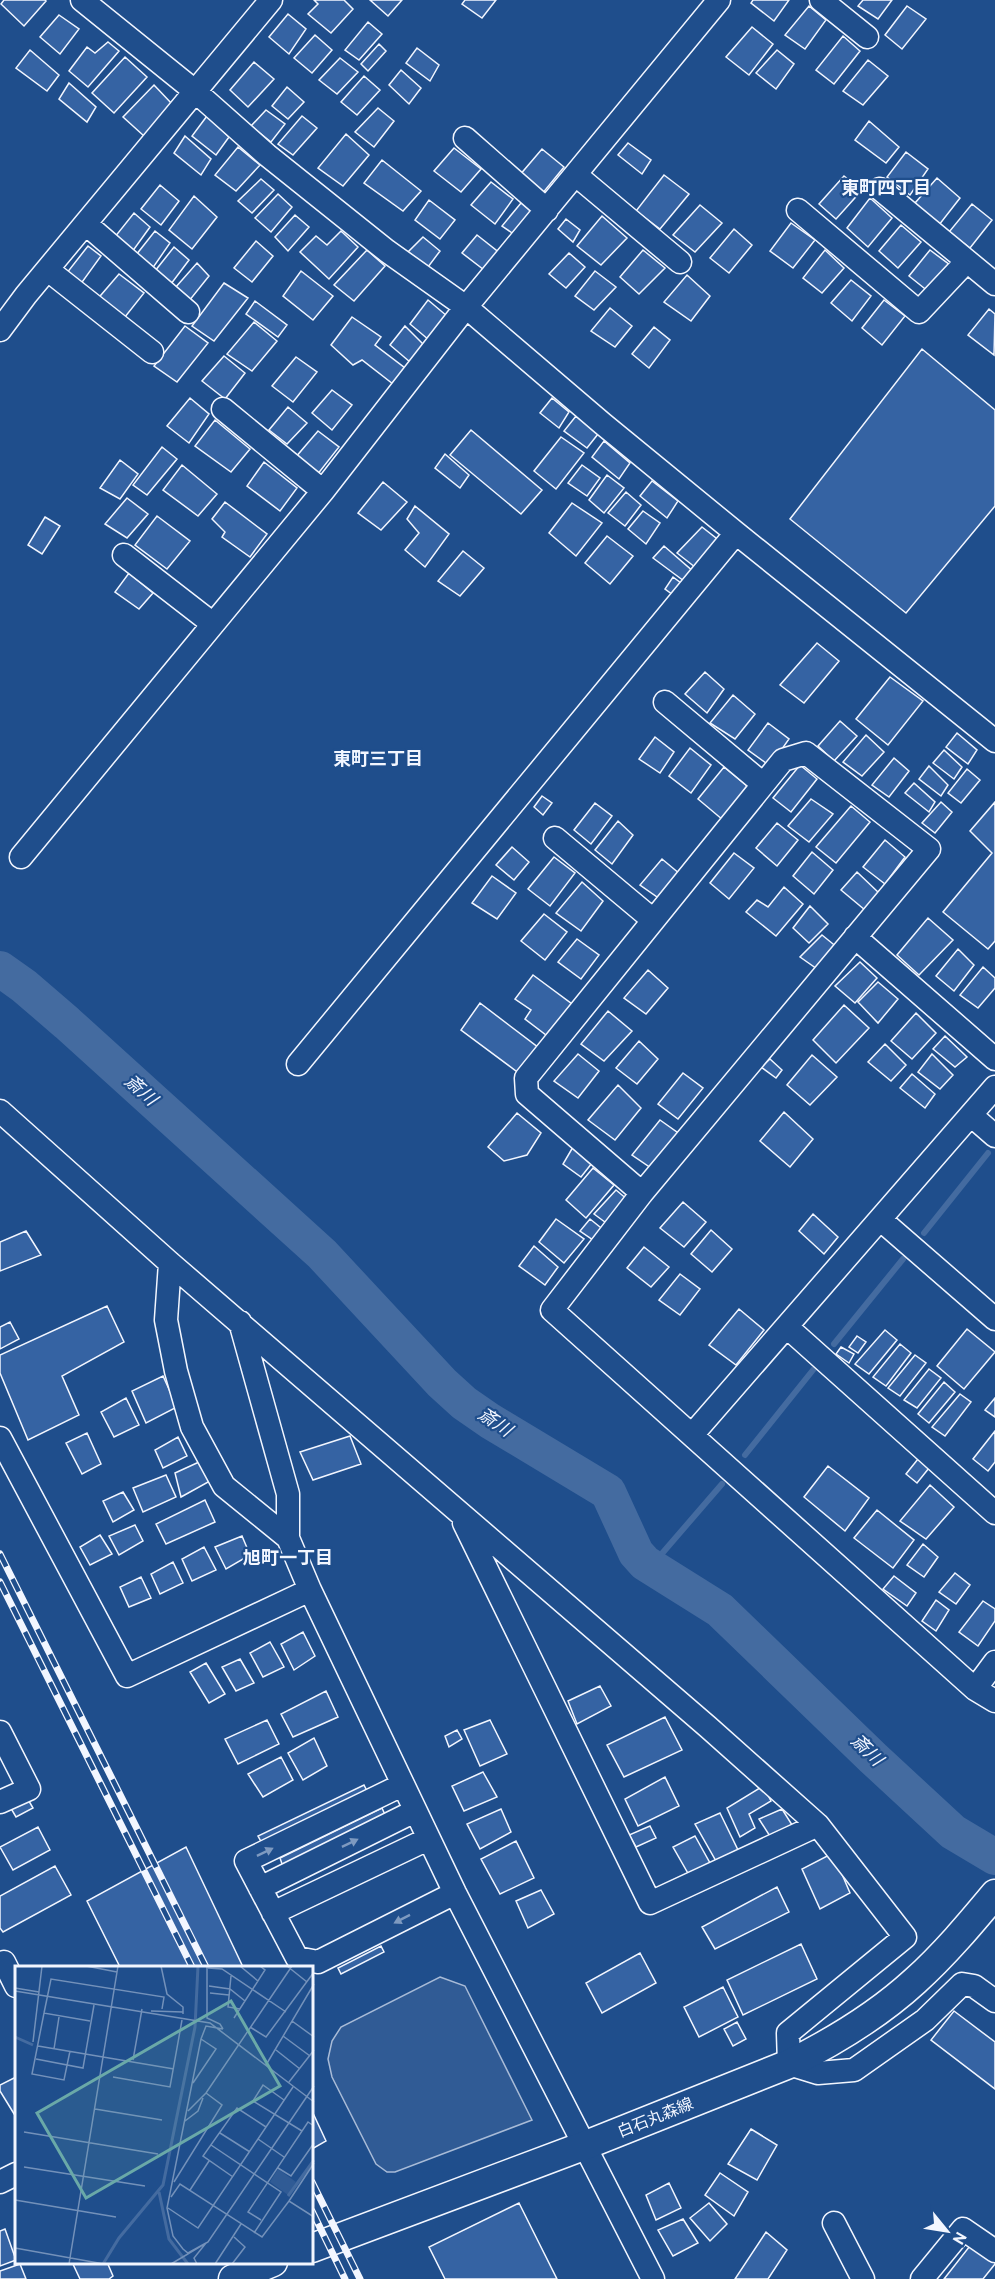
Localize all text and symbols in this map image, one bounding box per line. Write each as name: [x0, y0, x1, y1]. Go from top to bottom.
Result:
district label: 東町四丁目: [841, 178, 931, 201]
district label: 東町三丁目: [333, 749, 423, 772]
water label: 斎川: [119, 1071, 163, 1113]
water label: 斎川: [473, 1404, 517, 1444]
district label: 旭町一丁目: [243, 1548, 333, 1571]
water label: 斎川: [845, 1730, 888, 1773]
one-way arrow: [342, 1839, 359, 1848]
one-way arrow: [257, 1848, 274, 1857]
one-way arrow: [394, 1914, 411, 1924]
inset map: [15, 1966, 314, 2264]
street label: 白石丸森線: [615, 2095, 697, 2143]
north arrow: [917, 2201, 977, 2261]
text: N: [947, 2228, 970, 2247]

